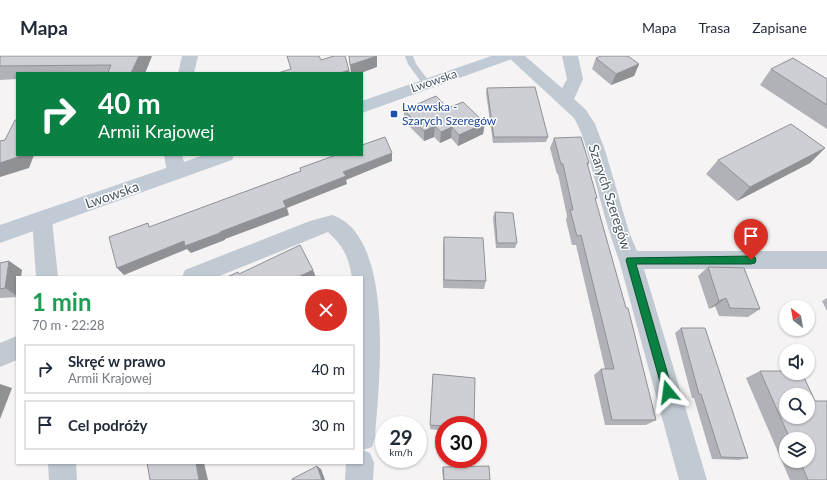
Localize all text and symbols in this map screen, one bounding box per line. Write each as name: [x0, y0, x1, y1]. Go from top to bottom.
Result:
text: Mapa: [20, 16, 68, 39]
text: Mapa: [642, 19, 677, 36]
text: Trasa: [699, 19, 730, 36]
text: Zapisane: [752, 19, 807, 36]
street label: Lwowska: [409, 66, 459, 95]
text: 40 m: [98, 86, 161, 120]
icon: right: [32, 88, 84, 140]
place label: Lwowska - Szarych Szeregów: [402, 99, 497, 128]
marker: Lwowska - Szarych Szeregów: [389, 109, 399, 119]
text: Armii Krajowej: [98, 120, 214, 142]
street label: Szarych Szeregów: [585, 142, 636, 252]
street label: Lwowska: [83, 177, 141, 212]
pin: [734, 219, 768, 260]
icon: arrive: [740, 225, 762, 247]
text: 1 min: [32, 287, 92, 316]
button: close: [305, 289, 347, 331]
north arrow: [779, 300, 815, 336]
map controls: [779, 300, 815, 468]
text: 70 m · 22:28: [32, 317, 105, 333]
button: sound: [779, 344, 815, 380]
text: Skręć w prawo: [68, 352, 166, 370]
icon: right: [34, 358, 56, 380]
text: 40 m: [311, 360, 345, 378]
text: Armii Krajowej: [68, 370, 152, 386]
position arrow: [647, 371, 689, 413]
button: search: [779, 388, 815, 424]
icon: arrive: [34, 414, 56, 436]
text: Cel podróży: [68, 416, 147, 434]
text: 30 m: [311, 416, 345, 434]
speed limit sign: 30: [435, 416, 487, 468]
text: 29: [389, 425, 413, 449]
button: layers: [779, 432, 815, 468]
text: km/h: [389, 446, 413, 458]

